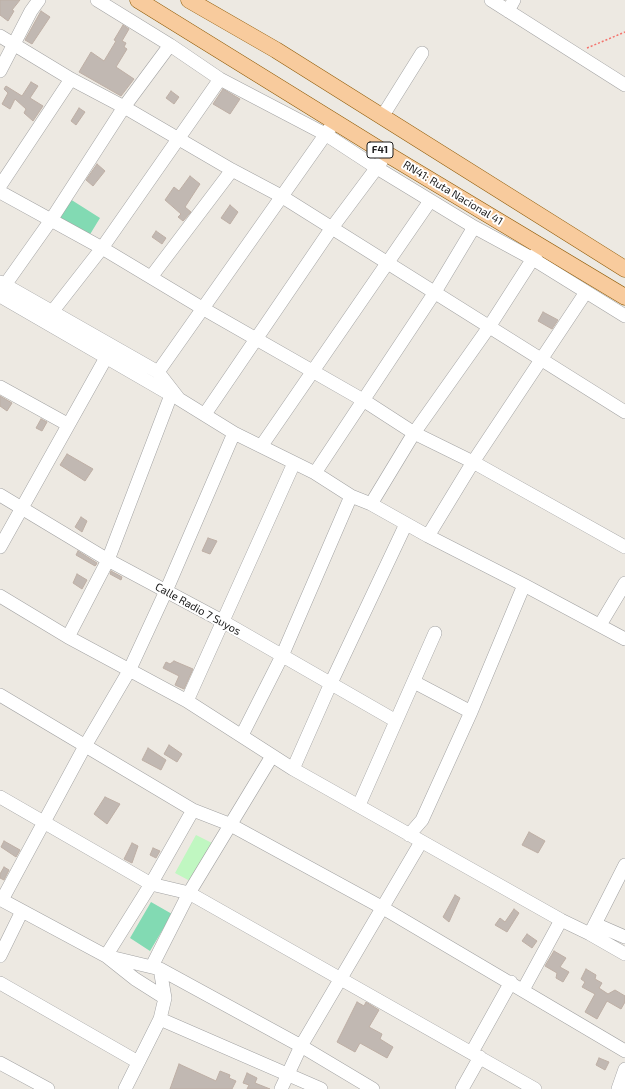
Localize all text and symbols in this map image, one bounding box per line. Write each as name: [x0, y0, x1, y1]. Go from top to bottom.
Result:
road number: F41: [367, 142, 393, 158]
street label: RN41: Ruta Nacional 41: [401, 158, 505, 228]
street label: Calle Radio 7 Suyos: [153, 580, 243, 638]

